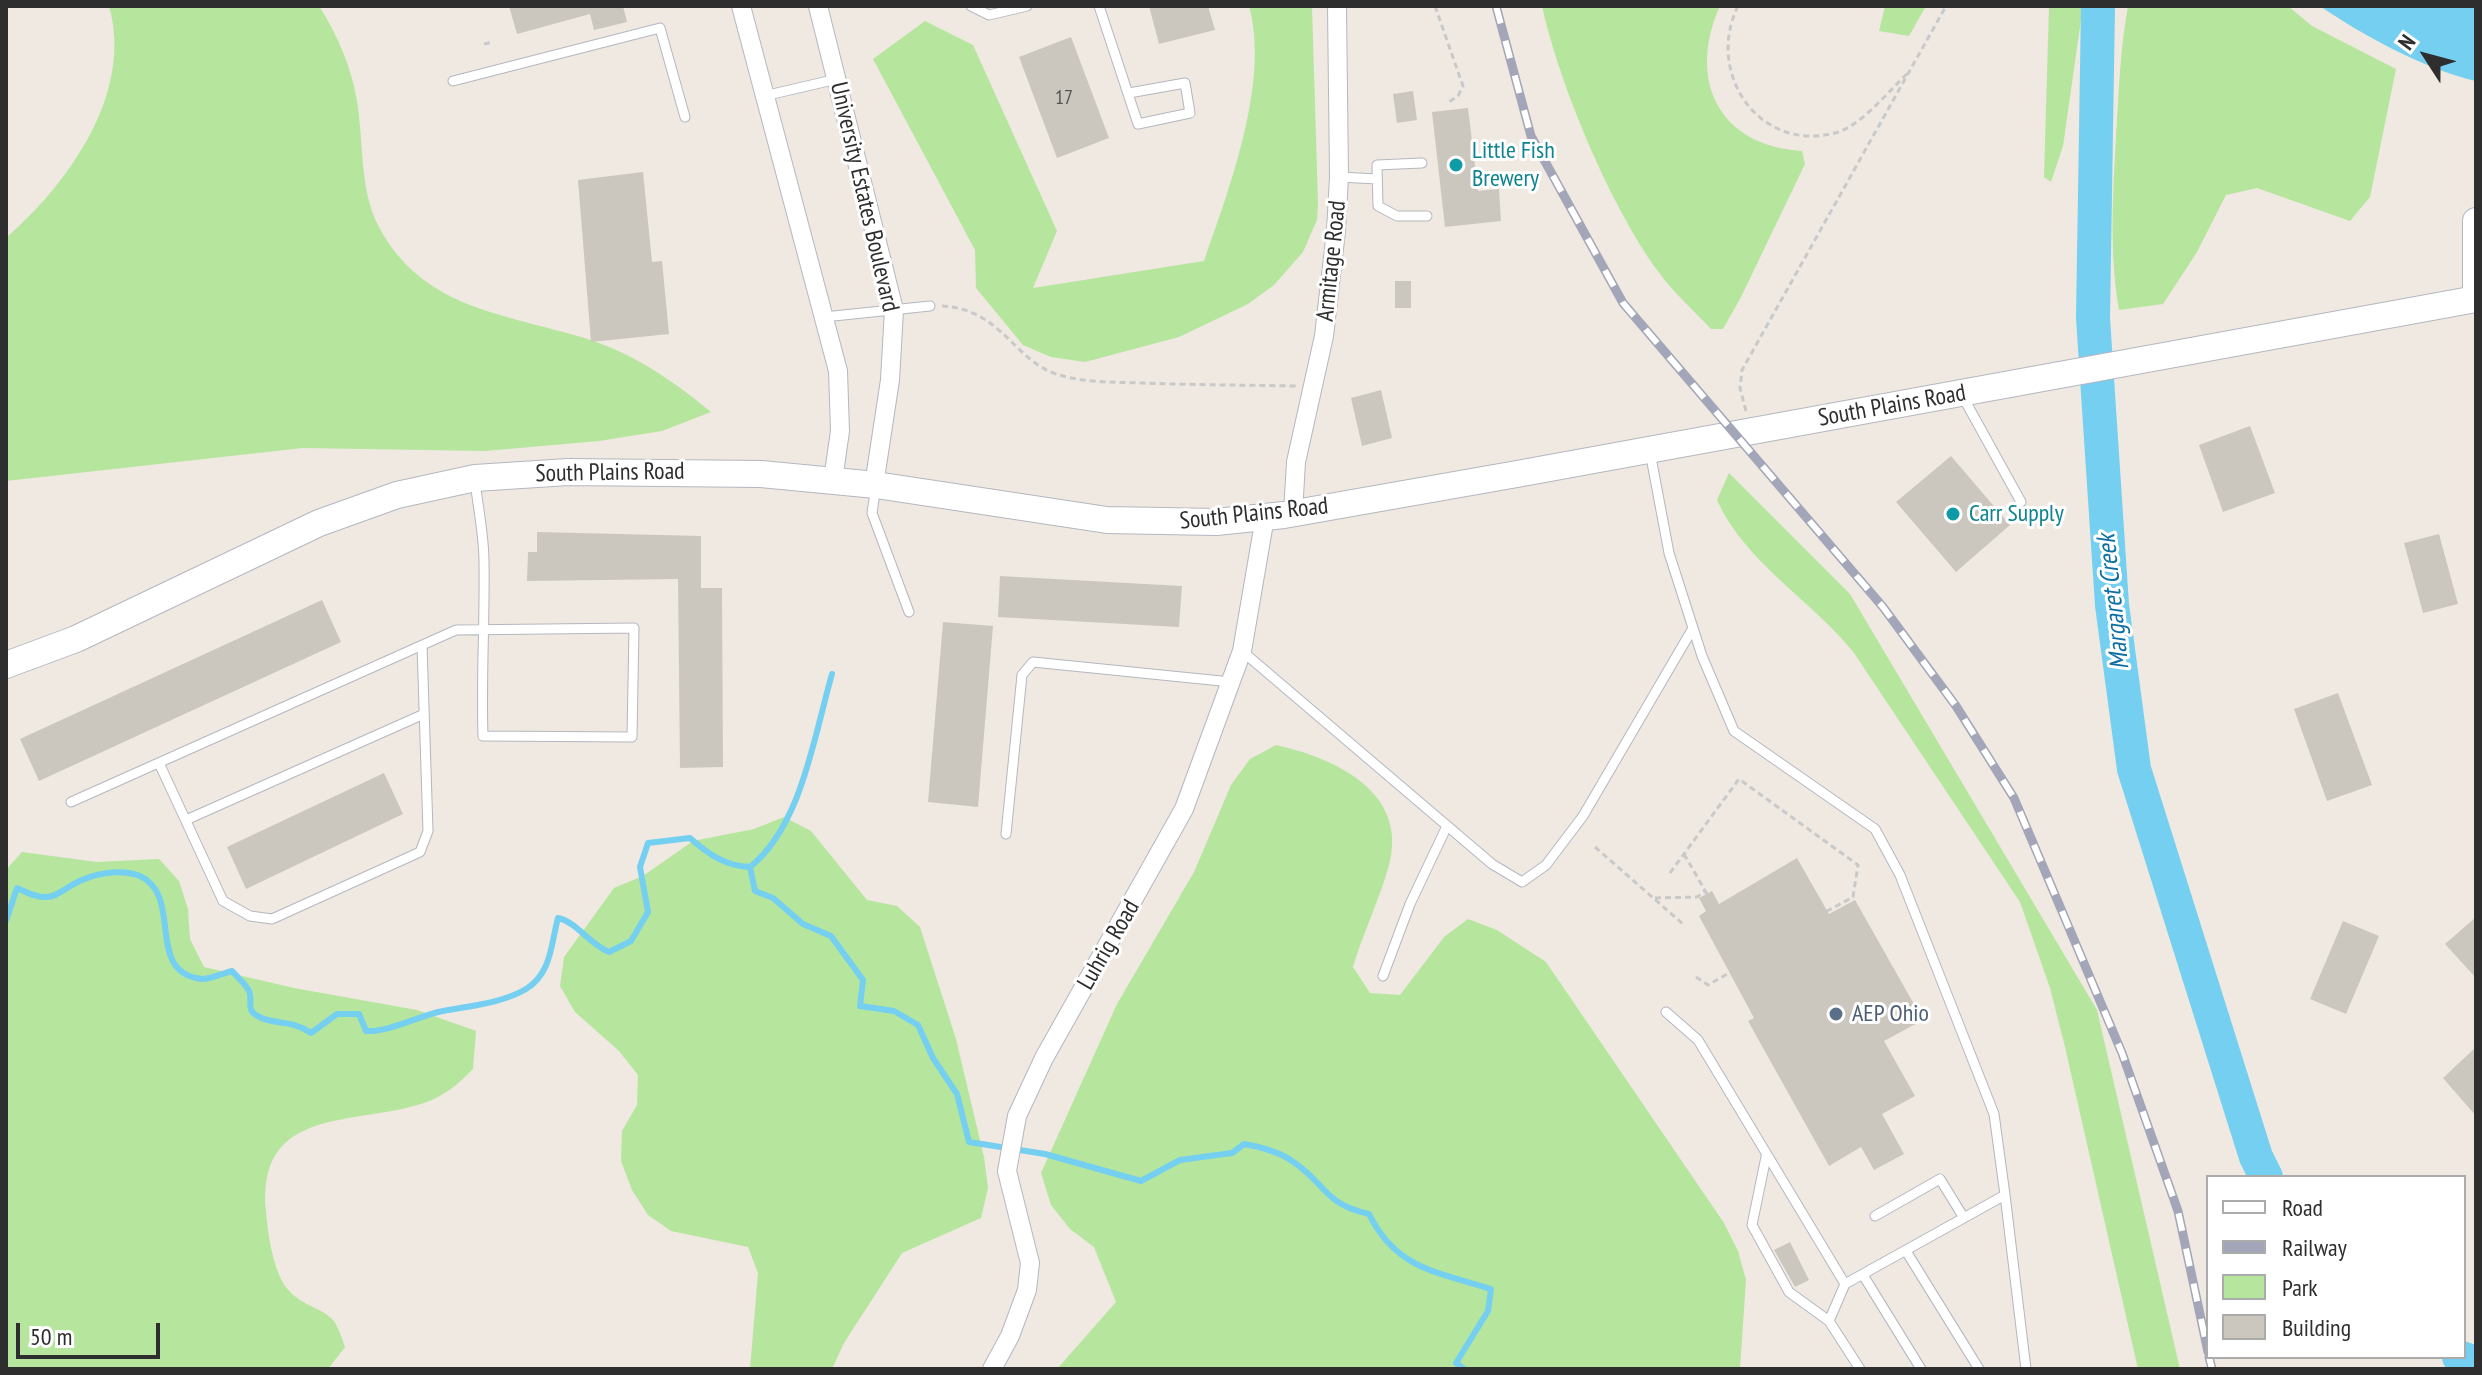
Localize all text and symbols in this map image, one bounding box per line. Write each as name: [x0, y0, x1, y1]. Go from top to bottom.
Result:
north arrow: [2386, 16, 2466, 96]
text: N: [2392, 29, 2421, 55]
street label: University Estates Boulevard: [824, 79, 904, 315]
house number: 17: [1055, 86, 1073, 110]
place label: Little Fish Brewery: [1472, 137, 1555, 193]
marker: Little Fish Brewery: [1447, 156, 1465, 174]
street label: Armitage Road: [1311, 199, 1353, 323]
street label: South Plains Road: [1816, 379, 1968, 433]
street label: South Plains Road: [535, 457, 685, 489]
street label: South Plains Road: [1178, 492, 1330, 536]
place label: Carr Supply: [1969, 500, 2064, 528]
marker: Carr Supply: [1944, 505, 1962, 523]
water label: Margaret Creek: [2091, 533, 2137, 671]
street label: Luhrig Road: [1072, 895, 1146, 995]
place label: AEP Ohio: [1852, 1000, 1929, 1028]
marker: AEP Ohio: [1827, 1005, 1845, 1023]
legend: [2206, 1175, 2466, 1359]
text: Road: [2282, 1192, 2323, 1223]
text: Railway: [2282, 1232, 2347, 1263]
text: Park: [2282, 1272, 2318, 1303]
scale bar: [20, 1307, 164, 1357]
text: Building: [2282, 1312, 2351, 1343]
text: 50 m: [30, 1321, 72, 1352]

